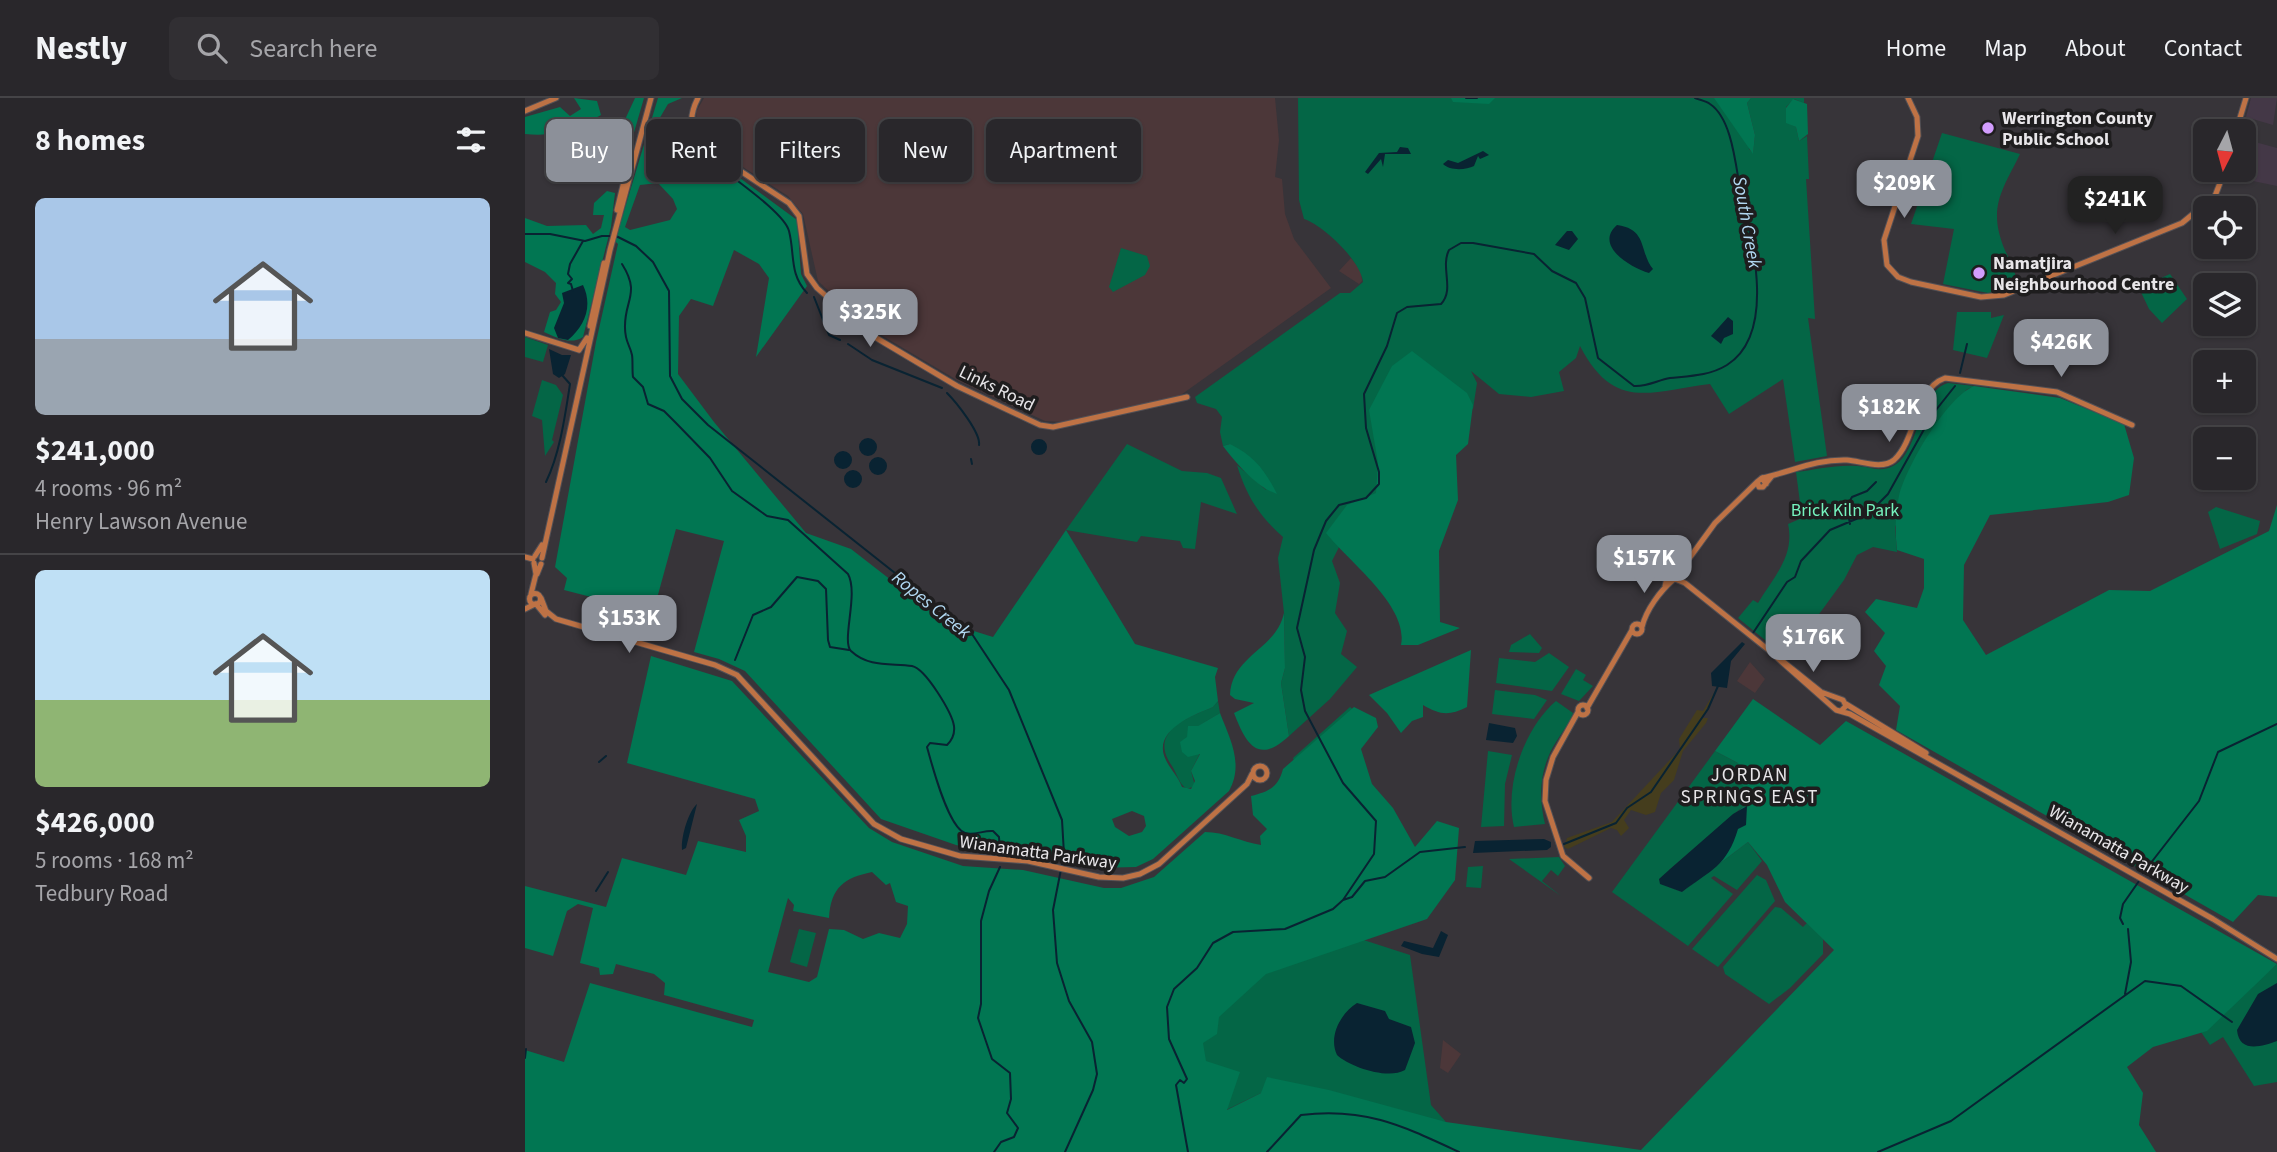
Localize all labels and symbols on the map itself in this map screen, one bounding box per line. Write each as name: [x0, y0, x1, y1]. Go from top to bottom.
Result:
place label: Werrington County Public School: [2002, 106, 2153, 152]
north arrow: [2193, 119, 2256, 182]
marker: Werrington County Public School: [1980, 120, 1996, 136]
pin: $209K: [1855, 160, 1953, 220]
water label: South Creek: [1725, 174, 1768, 271]
pin: $241K: [2066, 176, 2164, 236]
place label: Namatjira Neighbourhood Centre: [1993, 251, 2174, 297]
marker: Namatjira Neighbourhood Centre: [1971, 265, 1987, 281]
pin: $325K: [821, 289, 919, 349]
pin: $426K: [2012, 320, 2110, 379]
street label: Links Road: [955, 359, 1039, 418]
pin: $182K: [1840, 384, 1938, 444]
park label: Brick Kiln Park: [1791, 498, 1899, 523]
pin: $157K: [1595, 536, 1693, 595]
water label: Ropes Creek: [886, 565, 977, 646]
pin: $153K: [580, 596, 678, 655]
pin: $176K: [1764, 614, 1862, 674]
district label: JORDAN SPRINGS EAST: [1681, 762, 1819, 811]
street label: Wianamatta Parkway: [2044, 799, 2194, 900]
street label: Wianamatta Parkway: [958, 829, 1119, 876]

